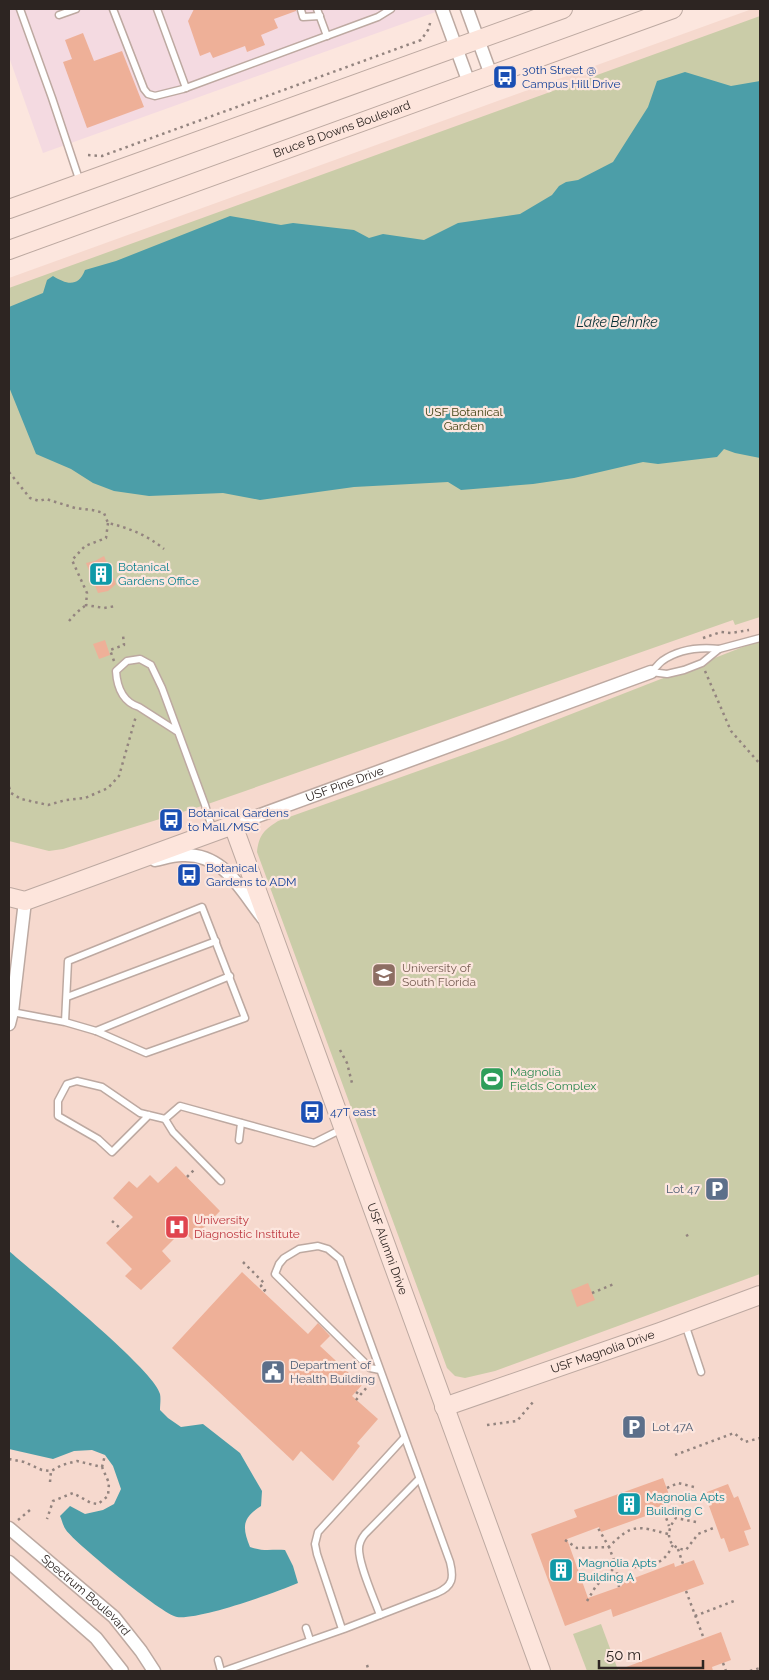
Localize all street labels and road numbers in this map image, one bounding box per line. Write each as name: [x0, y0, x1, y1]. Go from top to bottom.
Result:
street label: Bruce B Downs Boulevard: [271, 98, 412, 161]
street label: USF Pine Drive: [304, 763, 386, 805]
street label: USF Alumni Drive: [364, 1201, 410, 1297]
street label: USF Magnolia Drive: [549, 1327, 656, 1376]
street label: Spectrum Boulevard: [39, 1552, 133, 1638]

